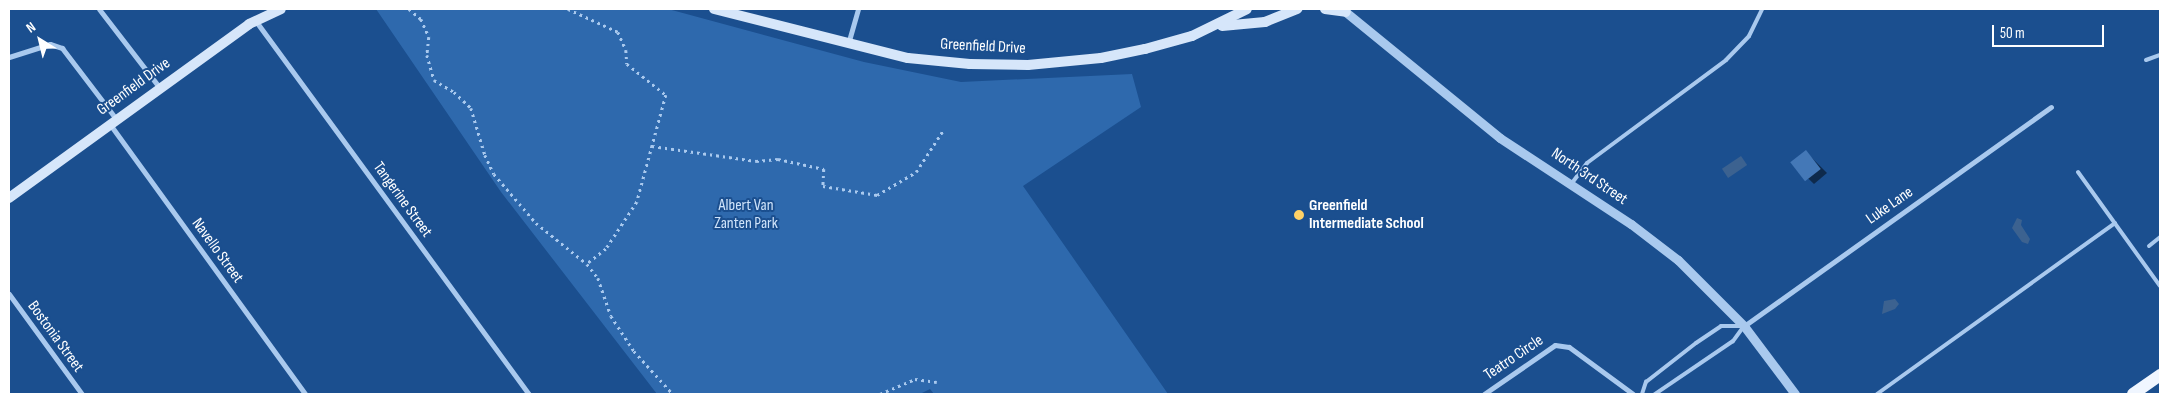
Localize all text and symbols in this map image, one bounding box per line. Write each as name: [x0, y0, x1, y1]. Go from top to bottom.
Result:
north arrow: [15, 15, 65, 65]
scale bar: [1994, 15, 2106, 47]
text: N: [23, 18, 39, 37]
text: 50 m: [2000, 24, 2025, 43]
street label: Greenfield Drive: [940, 35, 1026, 59]
street label: Greenfield Drive: [94, 54, 174, 120]
street label: North 3rd Street: [1547, 144, 1631, 210]
street label: Tangerine Street: [368, 159, 436, 241]
street label: Luke Lane: [1863, 183, 1917, 229]
park label: Albert Van Zanten Park: [714, 196, 778, 234]
place label: Greenfield Intermediate School: [1309, 196, 1424, 234]
marker: Greenfield Intermediate School: [1293, 209, 1305, 221]
street label: Navello Street: [187, 215, 247, 287]
street label: Bostonia Street: [23, 298, 87, 376]
street label: Teatro Circle: [1481, 331, 1547, 385]

